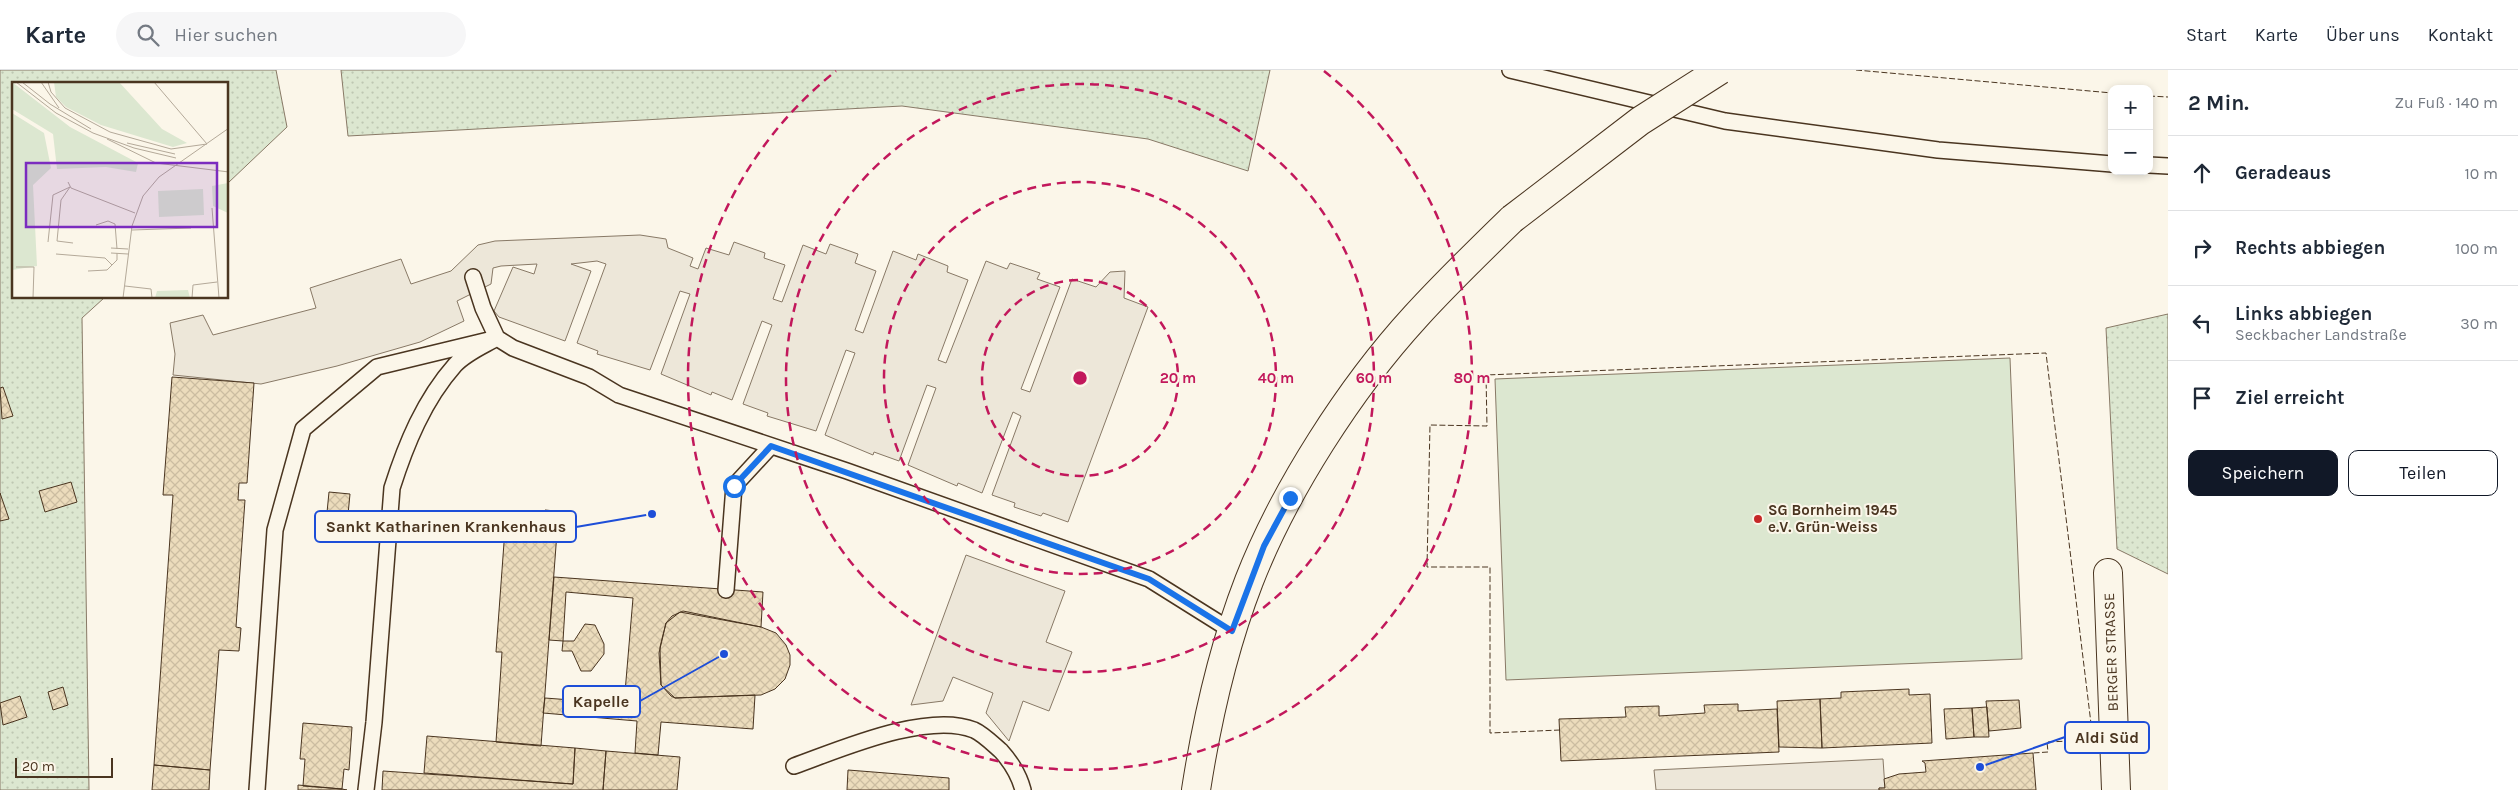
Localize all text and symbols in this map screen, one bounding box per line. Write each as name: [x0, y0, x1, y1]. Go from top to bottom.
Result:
search box: [116, 12, 466, 57]
text: Karte: [25, 21, 86, 49]
icon: search: [134, 21, 162, 49]
text: Hier suchen: [174, 24, 278, 46]
text: Start: [2186, 24, 2227, 46]
text: Karte: [2255, 24, 2298, 46]
text: Über uns: [2326, 24, 2400, 46]
text: Kontakt: [2428, 24, 2493, 46]
inset map: [12, 82, 229, 299]
map controls: [2108, 85, 2153, 175]
button: +: [2108, 85, 2153, 130]
text: 2 Min.: [2188, 91, 2249, 115]
text: Zu Fuß · 140 m: [2395, 93, 2498, 112]
button: −: [2108, 130, 2153, 175]
icon: ahead: [2188, 159, 2216, 187]
text: Geradeaus: [2235, 162, 2331, 184]
text: 10 m: [2464, 164, 2498, 183]
icon: right: [2188, 234, 2216, 262]
text: Rechts abbiegen: [2235, 237, 2385, 259]
text: 100 m: [2455, 239, 2498, 258]
text: Links abbiegen: [2235, 303, 2372, 325]
icon: left: [2188, 309, 2216, 337]
text: 30 m: [2460, 314, 2498, 333]
text: Seckbacher Landstraße: [2235, 325, 2407, 344]
centre of rings: [1071, 369, 1089, 387]
text: 20 m: [1160, 369, 1196, 387]
text: 40 m: [1258, 369, 1294, 387]
text: 60 m: [1356, 369, 1392, 387]
text: 80 m: [1453, 369, 1491, 387]
icon: arrive: [2188, 384, 2216, 412]
text: Ziel erreicht: [2235, 387, 2345, 409]
button: Speichern: [2188, 450, 2338, 496]
button: Teilen: [2348, 450, 2498, 496]
route start: [723, 475, 746, 498]
route end: [1279, 487, 1302, 510]
place label: SG Bornheim 1945 e.V. Grün-Weiss: [1768, 501, 1898, 536]
callout: Sankt Katharinen Krankenhaus: [315, 511, 576, 542]
marker: SG Bornheim 1945 e.V. Grün-Weiss: [1752, 513, 1764, 525]
text: Sankt Katharinen Krankenhaus: [326, 517, 566, 536]
street label: BERGER STRASSE: [2100, 592, 2122, 712]
callout: Kapelle: [563, 686, 640, 717]
text: Kapelle: [573, 692, 629, 711]
callout: Aldi Süd: [2065, 722, 2149, 753]
text: Aldi Süd: [2075, 728, 2139, 747]
scale bar: [15, 755, 112, 778]
text: 20 m: [22, 758, 55, 775]

